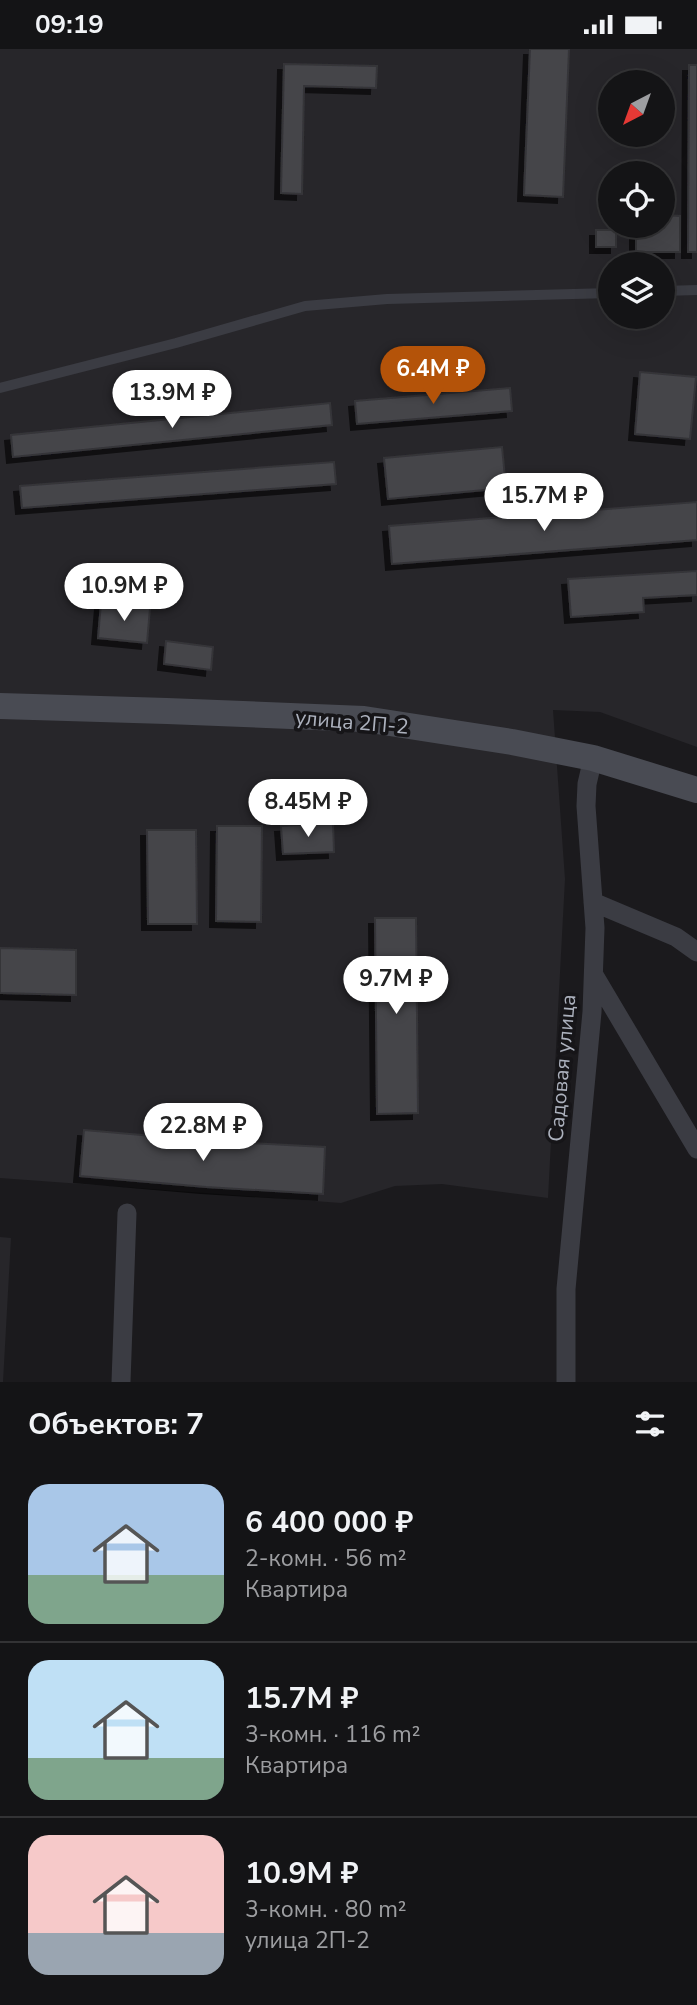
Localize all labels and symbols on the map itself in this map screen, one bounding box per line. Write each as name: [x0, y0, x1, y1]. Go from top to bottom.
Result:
north arrow: [598, 70, 676, 147]
pin: 6.4M ₽: [376, 347, 490, 406]
pin: 13.9M ₽: [107, 371, 237, 430]
pin: 15.7M ₽: [479, 473, 609, 533]
pin: 10.9M ₽: [59, 563, 189, 623]
street label: улица 2П-2: [294, 703, 410, 741]
pin: 8.45M ₽: [243, 779, 373, 839]
pin: 9.7M ₽: [339, 957, 453, 1016]
street label: Садовая улица: [542, 993, 582, 1143]
pin: 22.8M ₽: [138, 1103, 268, 1163]

